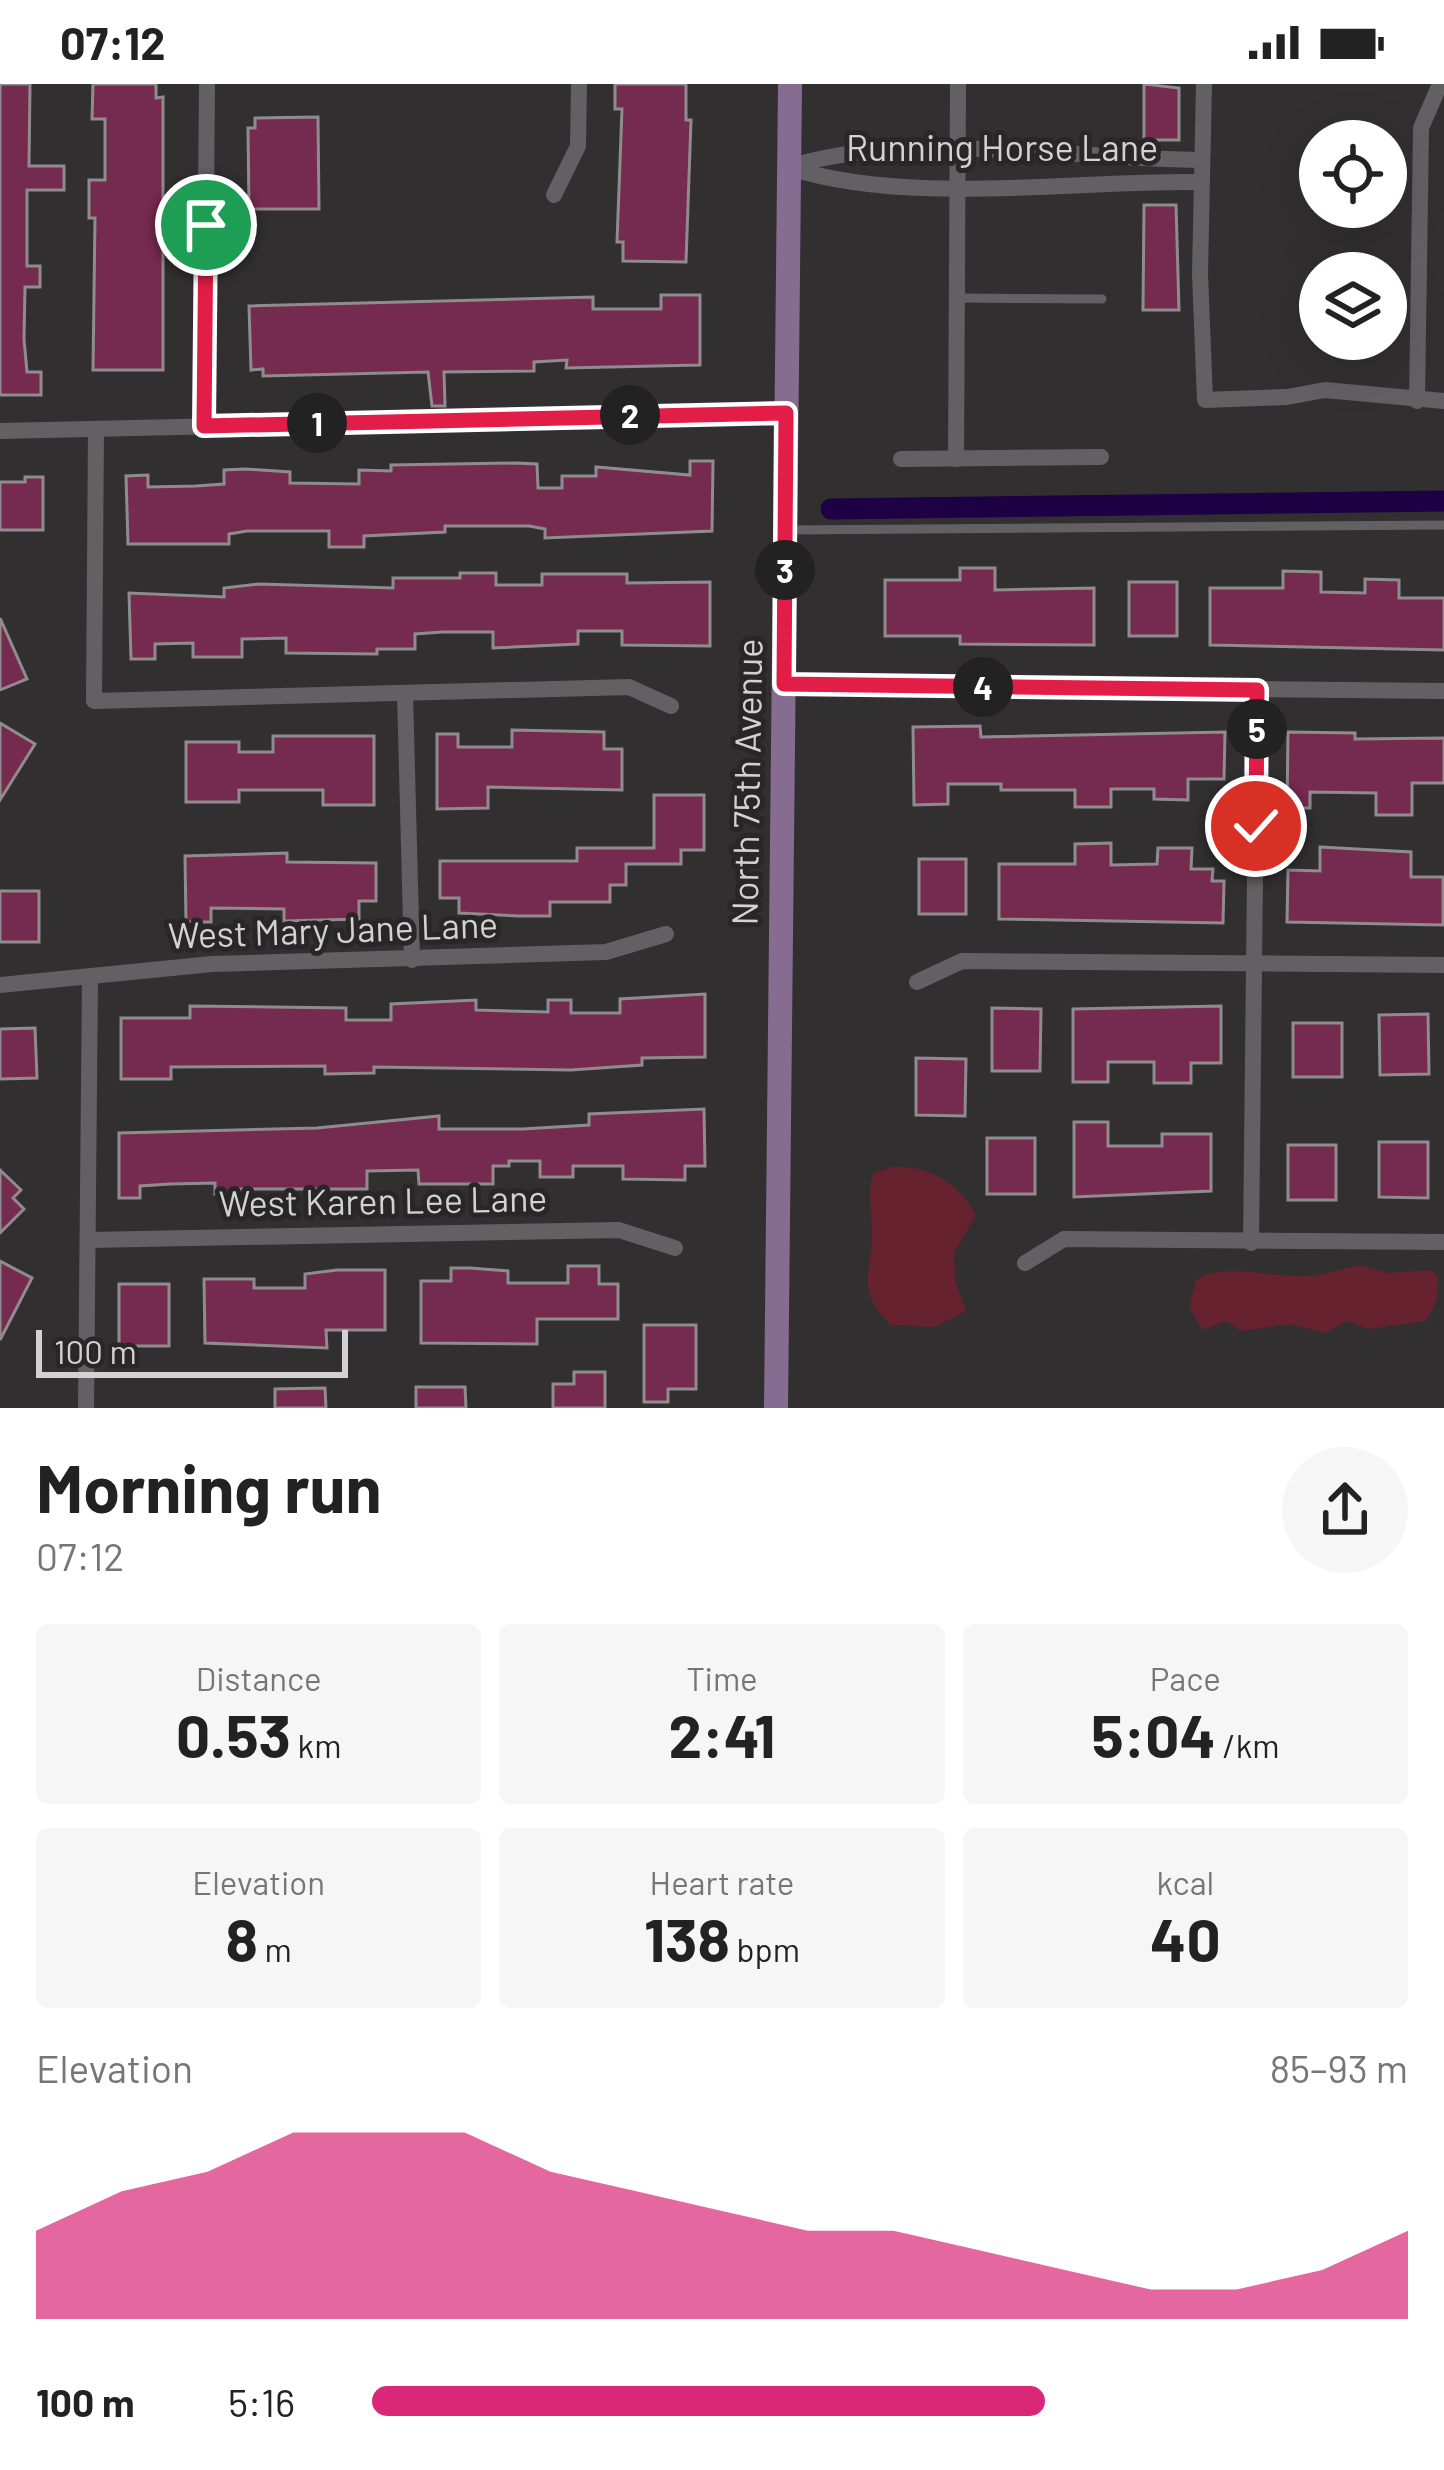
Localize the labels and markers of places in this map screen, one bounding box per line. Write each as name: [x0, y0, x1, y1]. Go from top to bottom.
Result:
pin: [155, 174, 257, 276]
pin: 2: [600, 385, 660, 445]
pin: 1: [287, 393, 347, 453]
pin: 3: [755, 540, 815, 600]
pin: 4: [953, 657, 1013, 717]
pin: 5: [1227, 699, 1287, 759]
pin: [1205, 775, 1307, 877]

